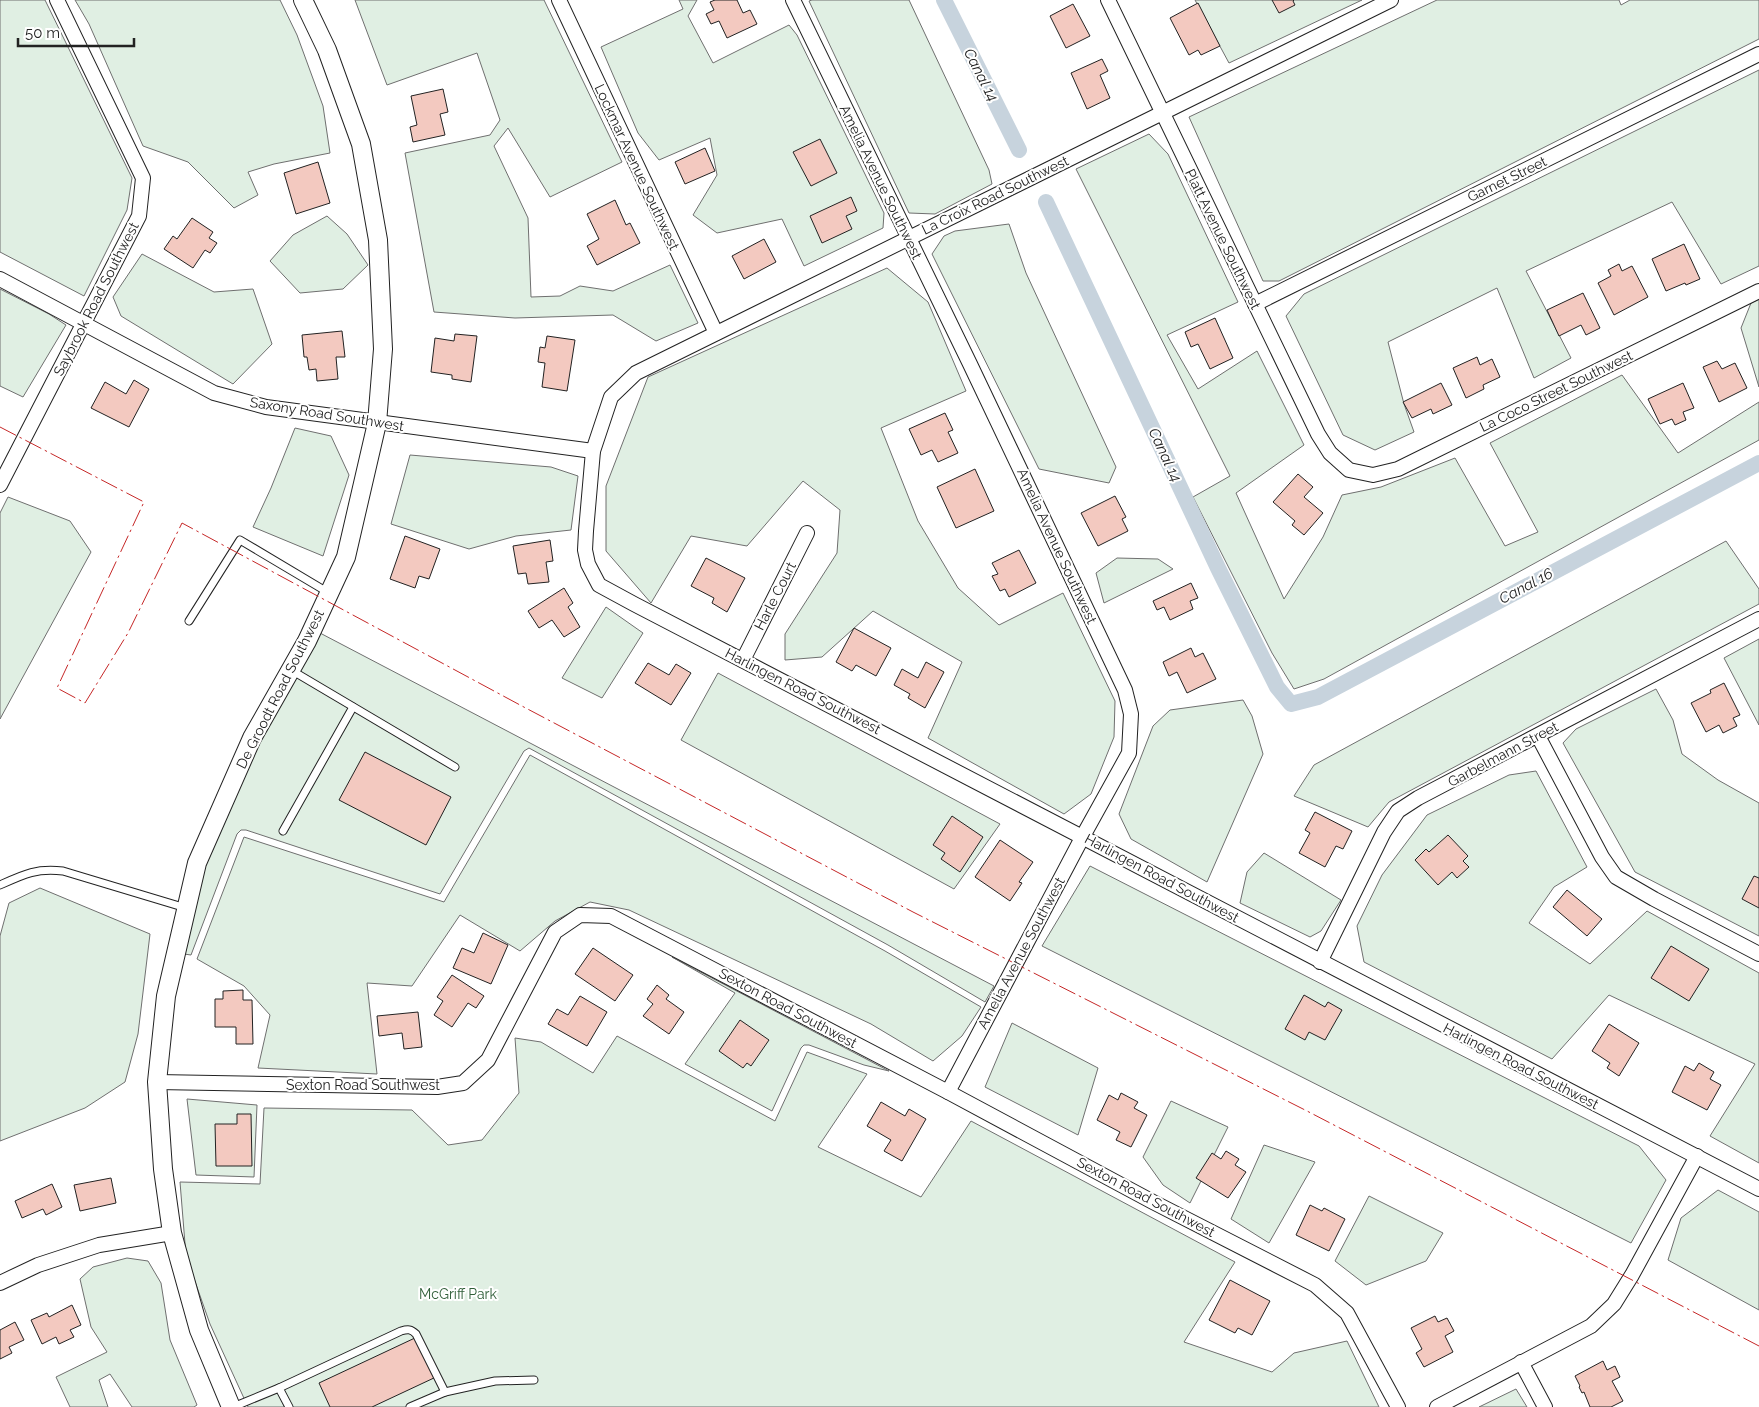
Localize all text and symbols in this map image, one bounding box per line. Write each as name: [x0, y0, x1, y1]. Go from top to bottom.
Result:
scale bar: [18, 15, 134, 47]
text: 50 m: [25, 24, 60, 42]
water label: Canal 14: [960, 45, 1002, 105]
street label: Lockmar Avenue Southwest: [592, 82, 683, 253]
street label: Amelia Avenue Southwest: [837, 102, 925, 262]
street label: La Croix Road Southwest: [919, 152, 1071, 238]
street label: Garnet Street: [1465, 153, 1549, 205]
street label: Platt Avenue Southwest: [1182, 166, 1264, 312]
street label: Saybrook Road Southwest: [50, 219, 142, 378]
street label: La Coco Street Southwest: [1477, 347, 1635, 435]
street label: Saxony Road Southwest: [249, 394, 405, 434]
water label: Canal 14: [1145, 425, 1185, 485]
street label: Amelia Avenue Southwest: [1014, 466, 1100, 626]
street label: Harle Court: [751, 559, 799, 633]
water label: Canal 16: [1496, 564, 1556, 608]
street label: De Groodt Road Southwest: [233, 607, 327, 771]
street label: Harlingen Road Southwest: [723, 645, 884, 737]
street label: Garbelmann Street: [1445, 718, 1561, 790]
street label: Harlingen Road Southwest: [1082, 831, 1242, 926]
street label: Amelia Avenue Southwest: [974, 874, 1068, 1032]
street label: Sexton Road Southwest: [716, 965, 860, 1051]
street label: Harlingen Road Southwest: [1441, 1020, 1602, 1112]
street label: Sexton Road Southwest: [286, 1077, 440, 1093]
street label: Sexton Road Southwest: [1074, 1154, 1218, 1240]
park label: McGriff Park: [419, 1286, 497, 1302]

